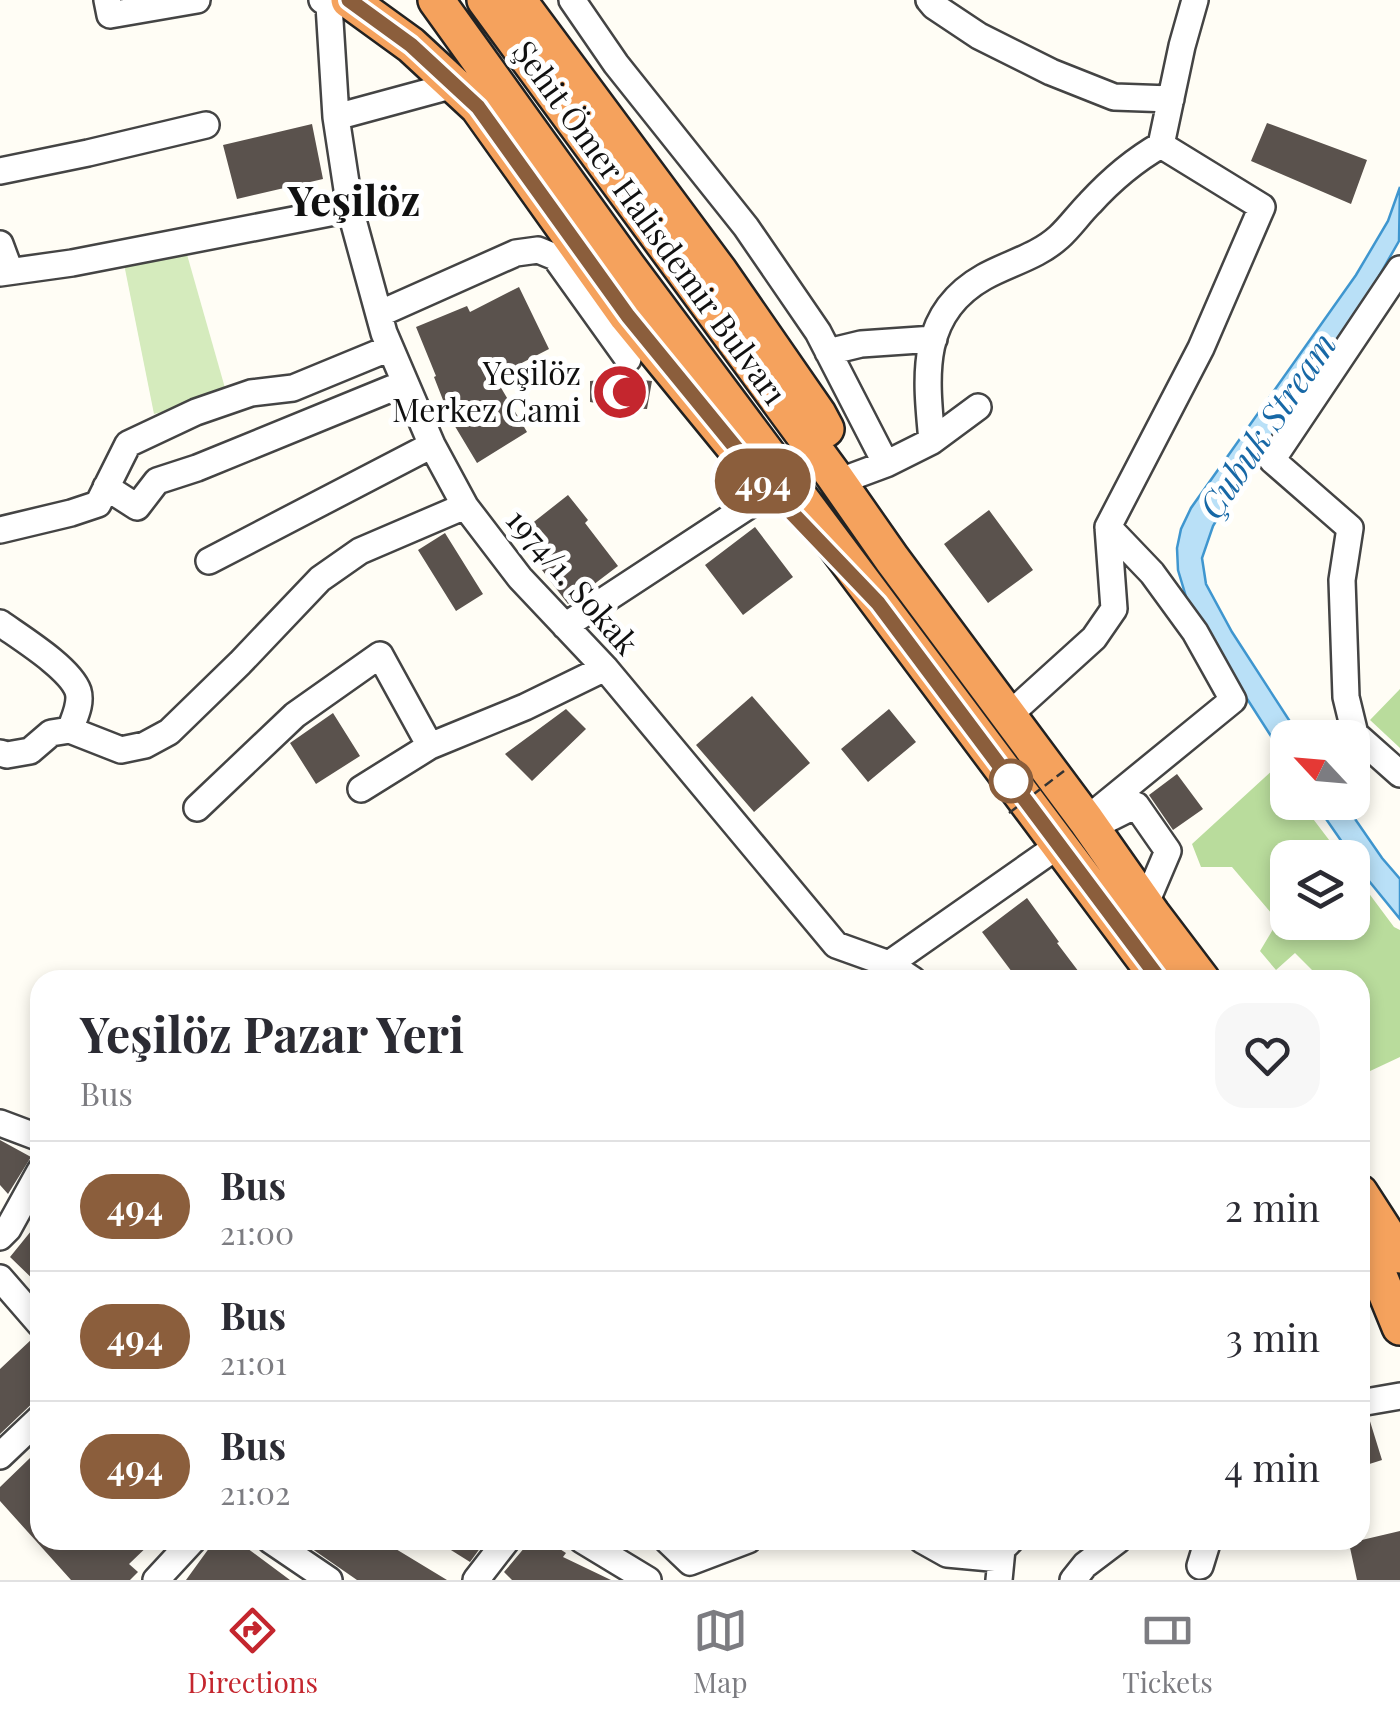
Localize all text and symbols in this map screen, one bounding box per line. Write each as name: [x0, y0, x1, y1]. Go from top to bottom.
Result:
street label: Şehit Ömer Halisdemir Bulvarı: [504, 31, 798, 412]
district label: Yeşilöz: [287, 171, 420, 227]
water label: Çubuk Stream: [1186, 322, 1345, 527]
place label: Yeşilöz Merkez Cami: [392, 350, 581, 430]
mosque icon: Yeşilöz Merkez Cami: [590, 362, 650, 422]
line badge: 494: [706, 448, 820, 514]
text: 494: [735, 458, 791, 505]
street label: 1974/1. Sokak: [498, 498, 650, 663]
north arrow: [1270, 720, 1370, 820]
map controls: [1270, 720, 1370, 940]
unlabelled marker: [990, 760, 1032, 802]
button: layers: [1270, 840, 1370, 940]
text: Yeşilöz Pazar Yeri: [80, 1001, 464, 1065]
button: heart: [1215, 1003, 1320, 1108]
text: Bus: [80, 1071, 133, 1114]
text: Bus: [220, 1159, 286, 1210]
text: 2 min: [1225, 1181, 1320, 1232]
text: 494: [107, 1183, 163, 1230]
text: 21:00: [220, 1210, 294, 1253]
text: Bus: [220, 1289, 286, 1340]
text: 3 min: [1226, 1311, 1320, 1362]
text: 494: [107, 1313, 163, 1360]
text: 21:01: [220, 1340, 287, 1383]
text: Bus: [220, 1419, 286, 1470]
text: 4 min: [1224, 1441, 1320, 1492]
text: 494: [107, 1443, 163, 1490]
text: 21:02: [220, 1470, 290, 1513]
tab: Directions: [187, 1603, 318, 1700]
tab: Map: [693, 1603, 748, 1700]
tab: Tickets: [1122, 1603, 1213, 1700]

